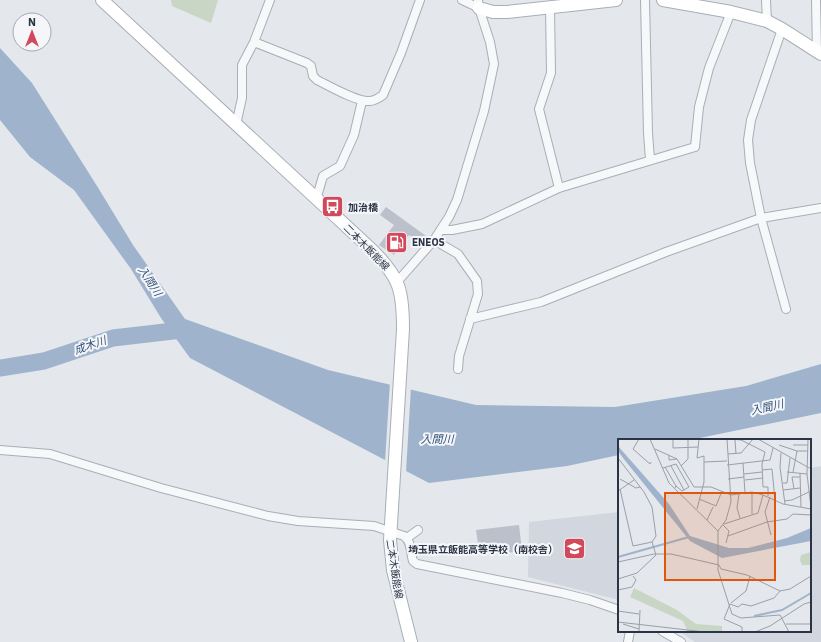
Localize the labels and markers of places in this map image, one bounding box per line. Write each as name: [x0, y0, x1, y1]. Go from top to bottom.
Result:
bus stop icon: 加治橋: [319, 194, 345, 220]
place label: 加治橋: [348, 201, 378, 214]
fuel station icon: ENEOS: [383, 229, 409, 255]
place label: ENEOS: [412, 236, 445, 249]
school or university icon: 埼玉県立飯能高等学校（南校舎）: [561, 536, 587, 562]
place label: 埼玉県立飯能高等学校（南校舎）: [408, 543, 558, 556]

